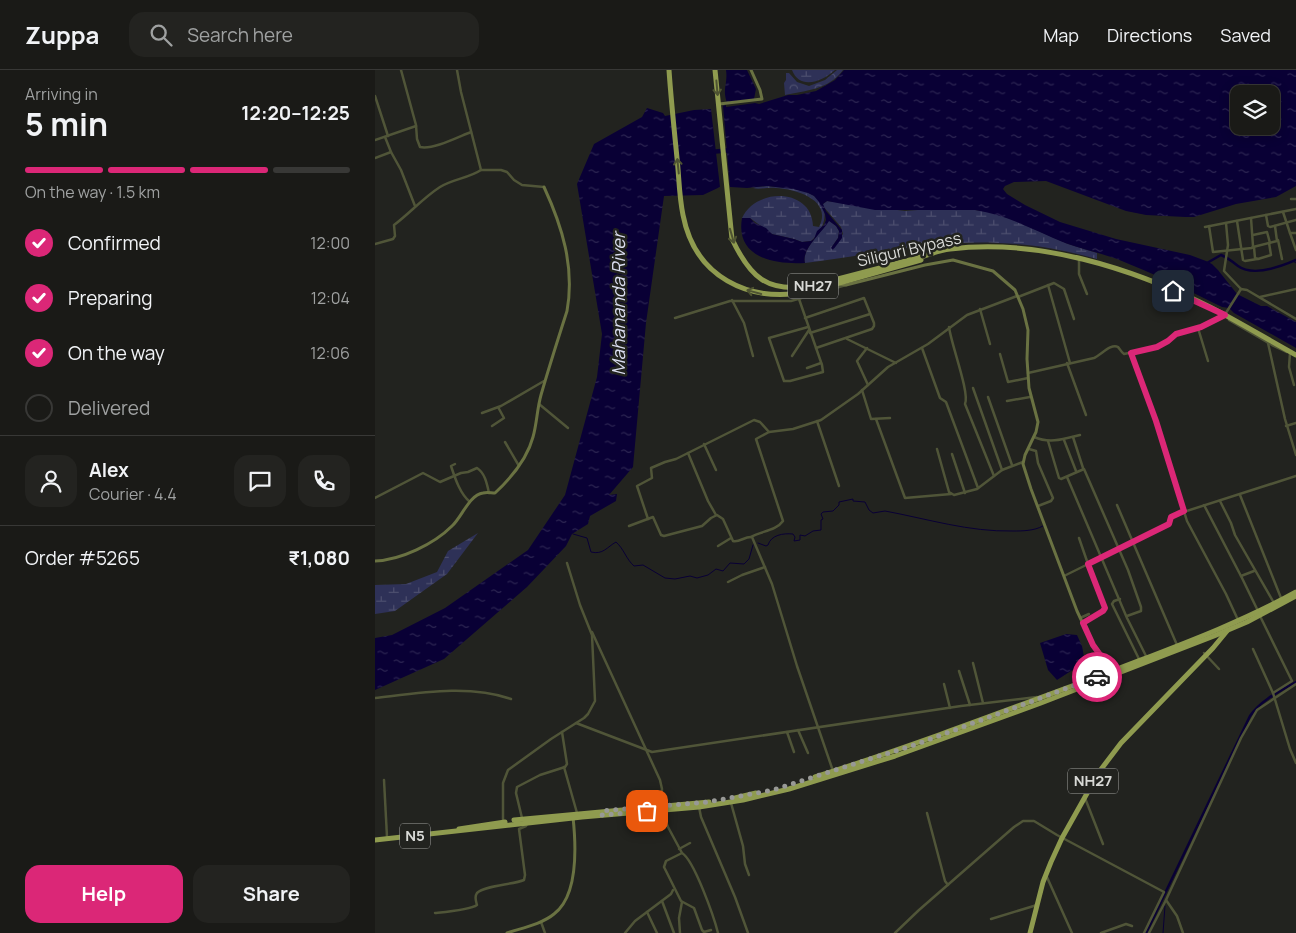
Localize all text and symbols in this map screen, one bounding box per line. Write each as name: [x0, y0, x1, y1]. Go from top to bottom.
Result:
search box: [129, 12, 479, 57]
text: Zuppa: [25, 18, 99, 51]
icon: search: [147, 21, 175, 49]
text: Search here: [187, 22, 293, 48]
text: Map: [1043, 23, 1079, 47]
text: Directions: [1107, 23, 1192, 47]
text: Saved: [1220, 23, 1271, 47]
one-way arrow: [712, 80, 721, 96]
text: Arriving in: [25, 83, 98, 105]
map controls: [1230, 85, 1280, 135]
button: layers: [1230, 85, 1280, 135]
text: 12:20–12:25: [241, 100, 350, 126]
text: 5 min: [25, 102, 108, 146]
one-way arrow: [673, 159, 683, 175]
text: On the way · 1.5 km: [25, 181, 160, 203]
street label: Siliguri Bypass: [855, 226, 963, 272]
one-way arrow: [727, 228, 737, 244]
icon: check: [25, 229, 53, 257]
text: Confirmed: [68, 230, 161, 256]
water label: Mahananda River: [606, 230, 630, 375]
text: 12:00: [310, 232, 350, 254]
pin: [1152, 270, 1194, 312]
road number: NH27: [788, 274, 838, 298]
icon: home: [1159, 277, 1187, 305]
icon: check: [25, 284, 53, 312]
text: Preparing: [68, 285, 153, 311]
text: 12:04: [311, 287, 350, 309]
one-way arrow: [746, 287, 762, 296]
icon: check: [25, 339, 53, 367]
text: On the way: [68, 340, 165, 366]
text: 12:06: [310, 342, 350, 364]
text: Delivered: [68, 395, 150, 421]
button: person: [25, 455, 77, 507]
button: chat: [234, 455, 286, 507]
button: phone: [298, 455, 350, 507]
text: Alex: [89, 457, 129, 483]
text: Courier · 4.4: [89, 483, 177, 505]
text: Order #5265: [25, 545, 140, 571]
text: ₹1,080: [288, 545, 350, 571]
courier: [1072, 652, 1122, 702]
icon: car: [1083, 663, 1111, 691]
road number: NH27: [1068, 768, 1118, 794]
pin: [626, 790, 668, 832]
icon: bag: [633, 797, 661, 825]
road number: N5: [400, 824, 430, 848]
button: Help: [25, 865, 183, 923]
button: Share: [193, 865, 350, 923]

